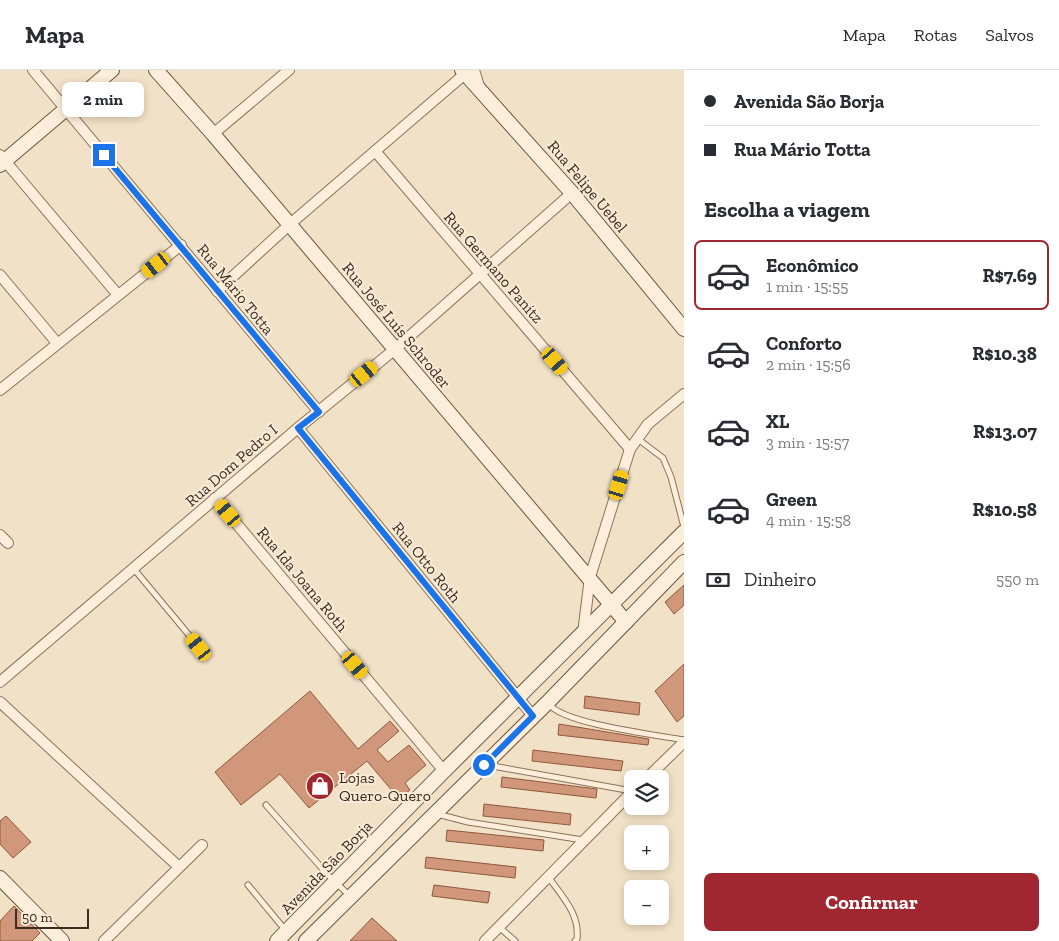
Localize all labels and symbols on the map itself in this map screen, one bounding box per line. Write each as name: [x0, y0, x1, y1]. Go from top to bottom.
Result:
callout: 2 min: [63, 82, 145, 118]
street label: Rua Felipe Uebel: [544, 137, 631, 236]
route end: [93, 144, 115, 166]
street label: Rua Germano Panitz: [440, 208, 547, 327]
street label: Rua Mário Totta: [193, 240, 278, 339]
car: [139, 250, 172, 280]
street label: Rua José Luís Schroder: [338, 258, 455, 392]
car: [539, 345, 570, 377]
car: [347, 359, 380, 389]
street label: Rua Dom Pedro I: [181, 420, 281, 511]
car: [607, 468, 630, 502]
car: [212, 497, 243, 529]
street label: Rua Otto Roth: [388, 518, 465, 607]
street label: Rua Ida Joana Roth: [253, 523, 352, 636]
car: [183, 631, 214, 663]
car: [339, 649, 370, 681]
route start: [473, 754, 495, 776]
place label: Lojas Quero-Quero: [339, 768, 431, 805]
shop icon: Lojas Quero-Quero: [305, 771, 335, 801]
street label: Avenida São Borja: [277, 816, 376, 918]
scale bar: [15, 906, 89, 929]

